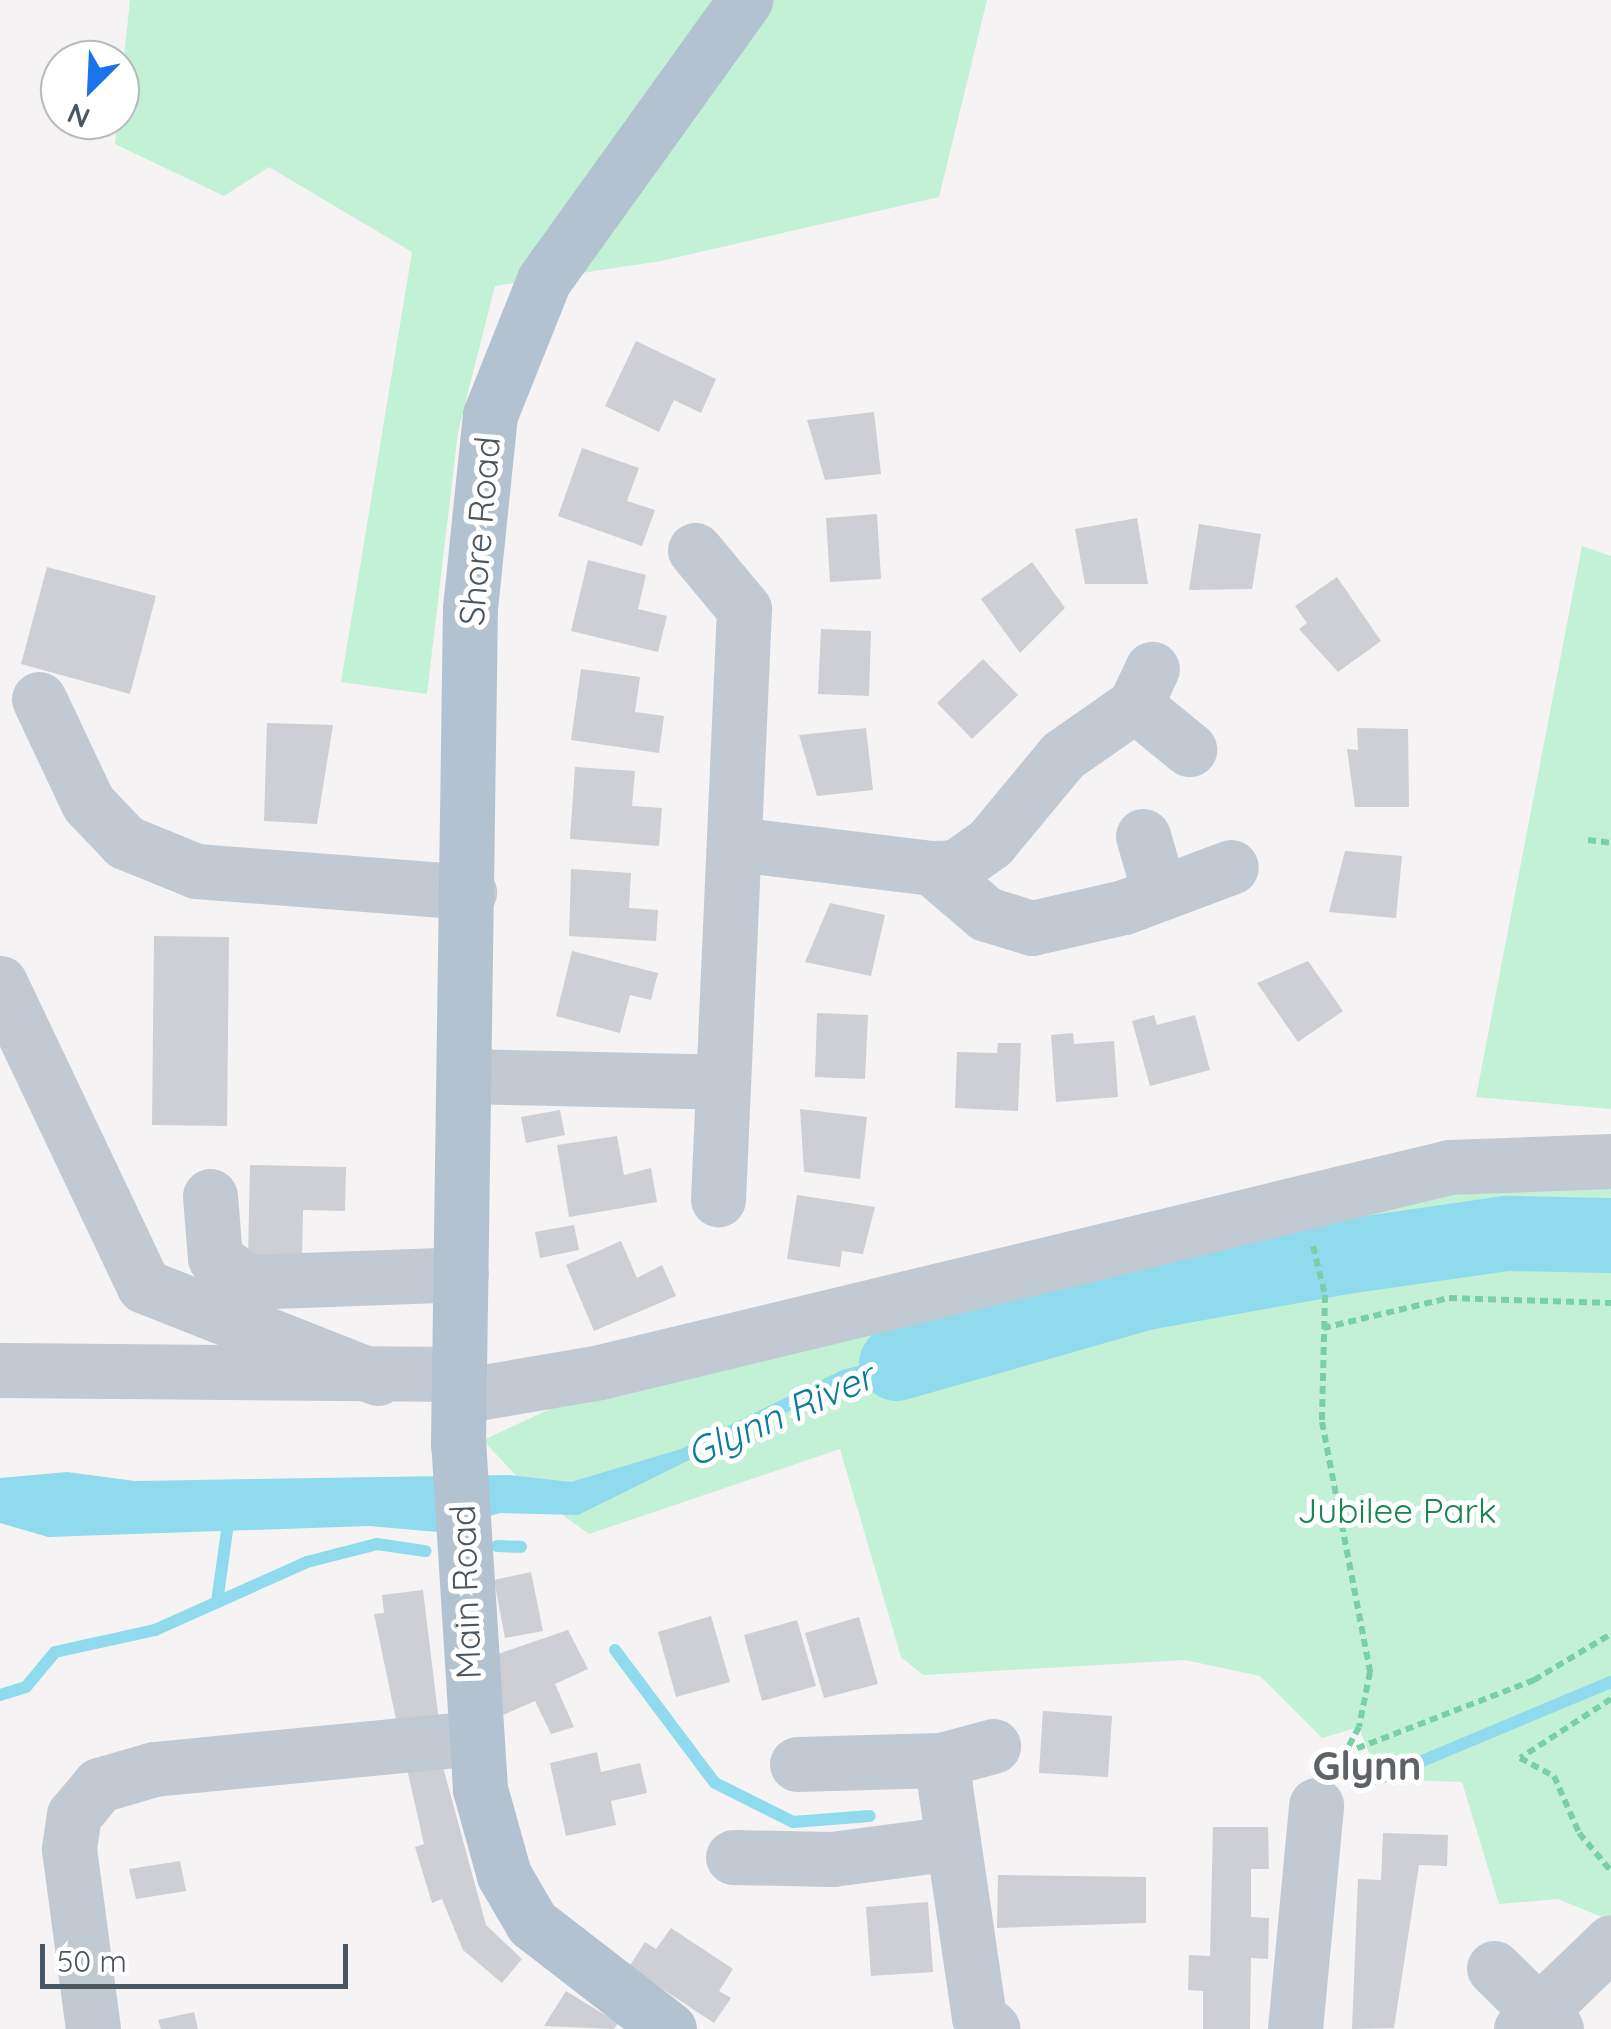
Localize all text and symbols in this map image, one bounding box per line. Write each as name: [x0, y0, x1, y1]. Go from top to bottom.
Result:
north arrow: [40, 40, 140, 140]
text: N: [62, 96, 95, 136]
street label: Shore Road: [450, 435, 508, 627]
water label: Glynn River: [679, 1353, 881, 1477]
park label: Jubilee Park: [1297, 1489, 1497, 1531]
street label: Main Road: [441, 1504, 489, 1680]
district label: Glynn: [1312, 1741, 1422, 1789]
scale bar: [45, 1924, 352, 1986]
text: 50 m: [57, 1942, 127, 1980]

